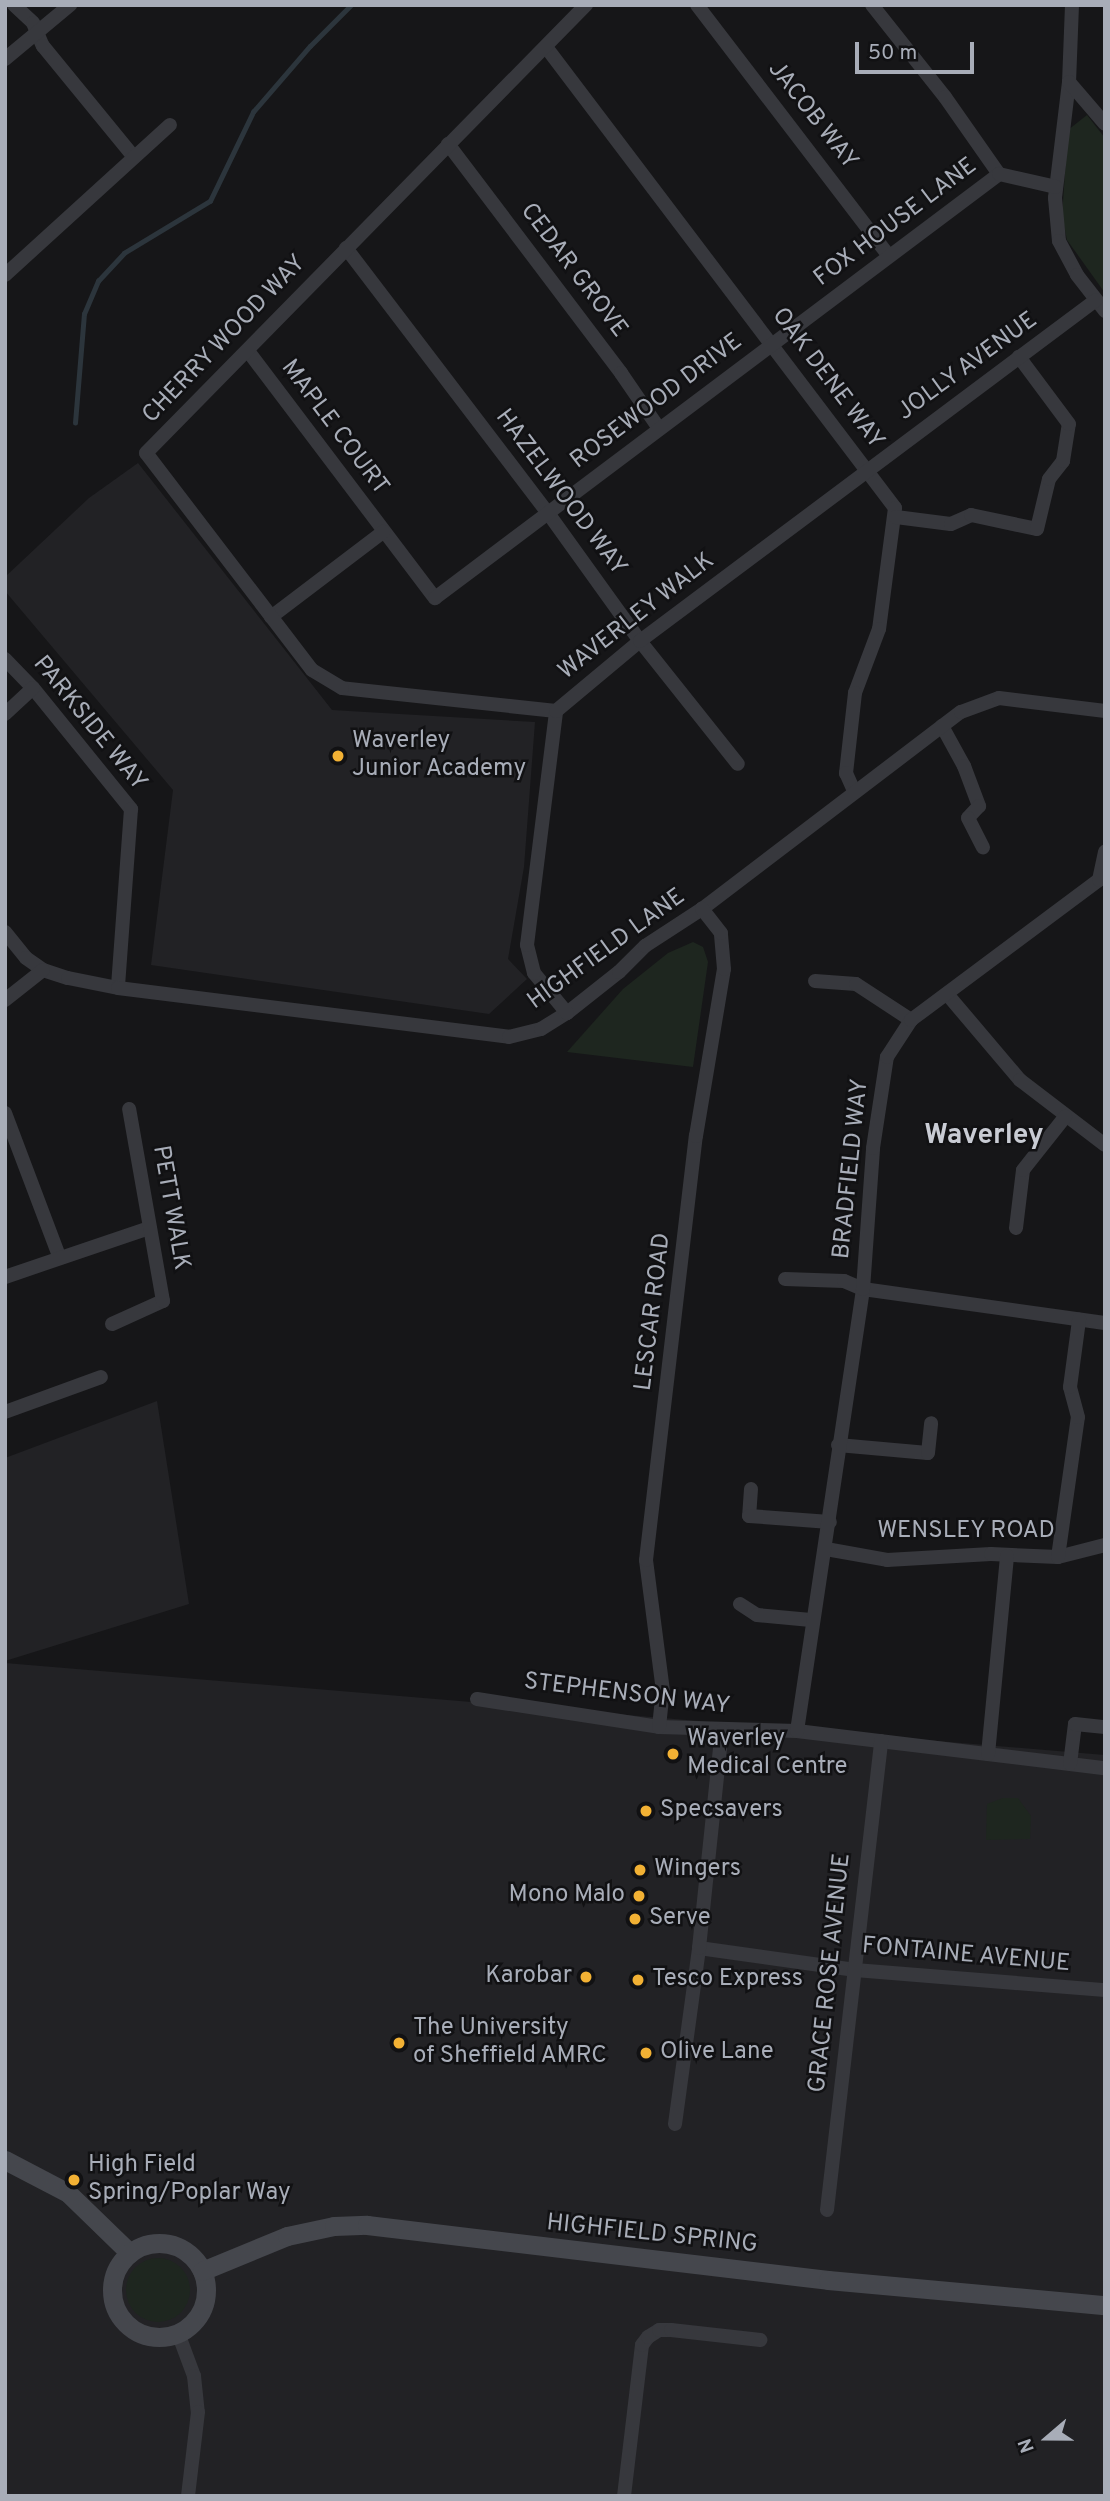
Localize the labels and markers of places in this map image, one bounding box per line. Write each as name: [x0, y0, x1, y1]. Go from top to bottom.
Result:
place label: Waverley Junior Academy: [352, 728, 527, 784]
marker: Waverley Junior Academy: [330, 748, 346, 764]
place label: Waverley Medical Centre: [687, 1726, 847, 1782]
marker: Waverley Medical Centre: [665, 1746, 681, 1762]
place label: Specsavers: [660, 1797, 783, 1825]
marker: Specsavers: [638, 1803, 654, 1819]
place label: Wingers: [654, 1856, 741, 1884]
marker: Wingers: [632, 1862, 648, 1878]
place label: Mono Malo: [509, 1882, 625, 1910]
marker: Mono Malo: [631, 1888, 647, 1904]
place label: Serve: [649, 1905, 711, 1933]
marker: Serve: [627, 1911, 643, 1927]
place label: Karobar: [485, 1963, 572, 1991]
place label: Tesco Express: [652, 1966, 803, 1994]
marker: Karobar: [578, 1969, 594, 1985]
marker: Tesco Express: [630, 1972, 646, 1988]
place label: The University of Sheffield AMRC: [413, 2015, 608, 2071]
marker: The University of Sheffield AMRC: [391, 2035, 407, 2051]
place label: Olive Lane: [660, 2039, 774, 2067]
marker: Olive Lane: [638, 2045, 654, 2061]
place label: High Field Spring/Poplar Way: [88, 2152, 291, 2208]
marker: High Field Spring/Poplar Way: [66, 2172, 82, 2188]

